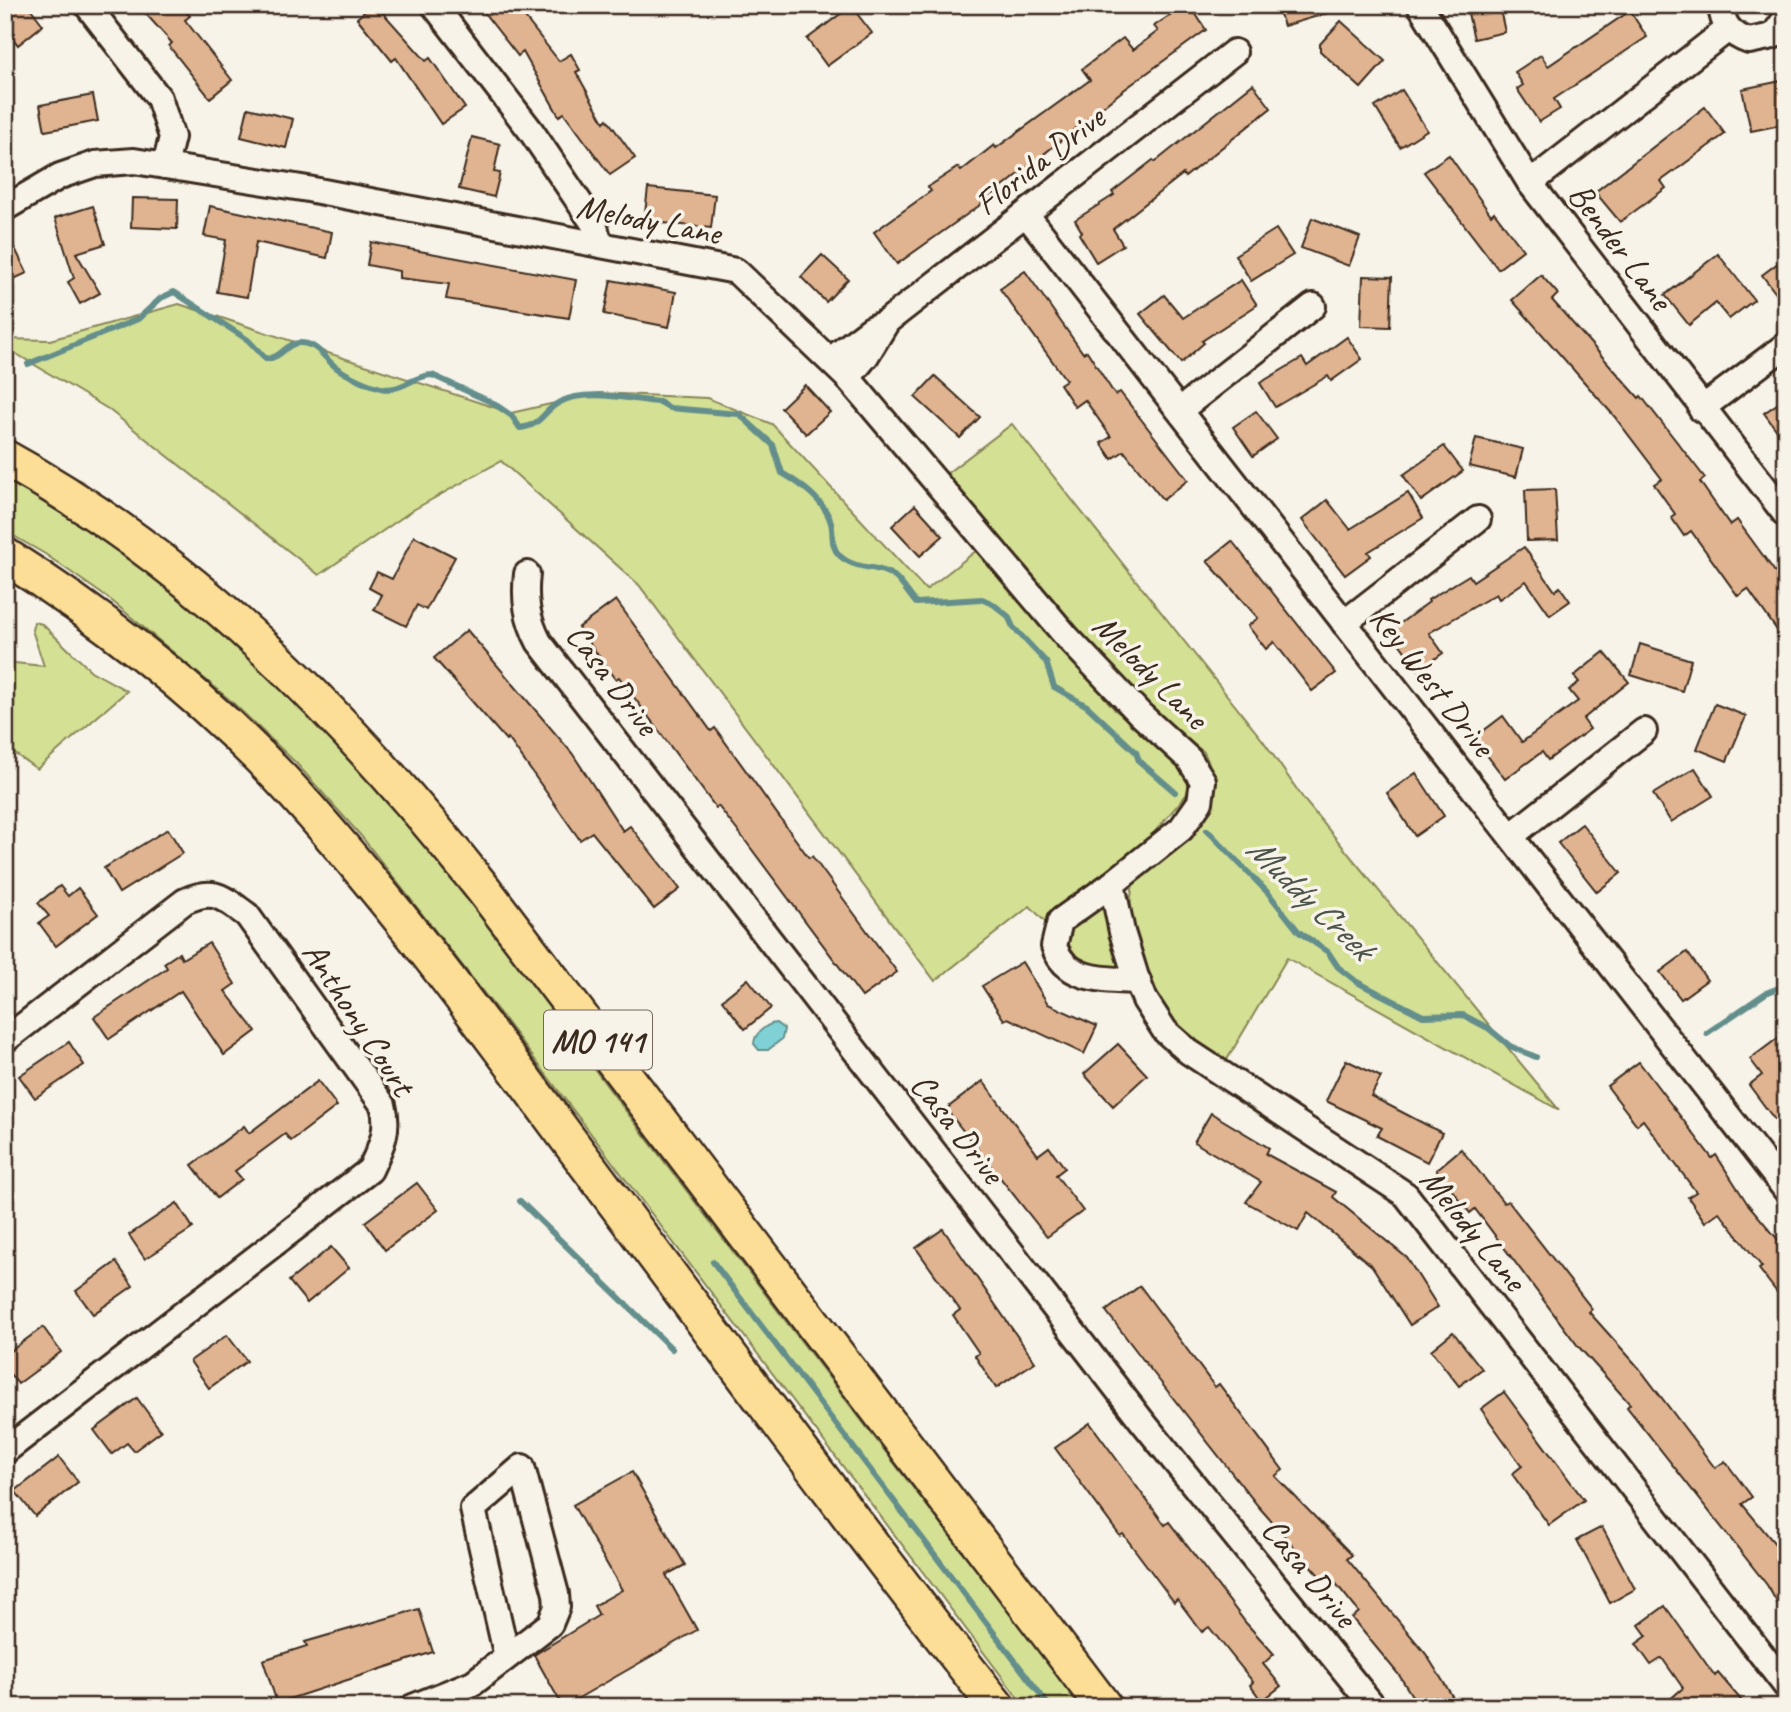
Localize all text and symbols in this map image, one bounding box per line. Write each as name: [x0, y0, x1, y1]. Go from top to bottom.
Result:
street label: Florida Drive: [965, 94, 1116, 225]
street label: Bender Lane: [1558, 174, 1685, 321]
street label: Melody Lane: [573, 183, 727, 256]
street label: Key West Drive: [1360, 597, 1507, 768]
street label: Melody Lane: [1083, 604, 1220, 741]
street label: Casa Drive: [556, 614, 671, 746]
water label: Muddy Creek: [1237, 825, 1388, 973]
street label: Anthony Court: [292, 933, 427, 1107]
road number: MO 141: [544, 1010, 652, 1070]
street label: Casa Drive: [900, 1064, 1017, 1195]
street label: Melody Lane: [1410, 1159, 1539, 1302]
street label: Casa Drive: [1252, 1508, 1369, 1638]

